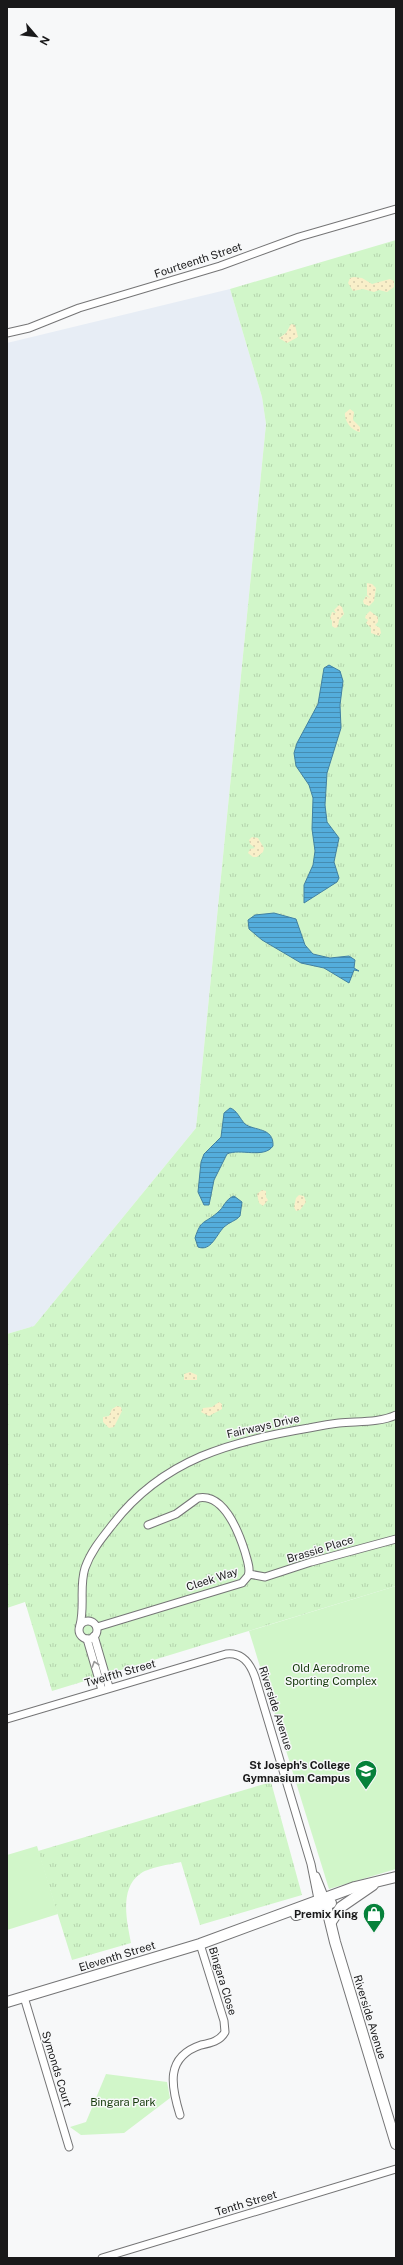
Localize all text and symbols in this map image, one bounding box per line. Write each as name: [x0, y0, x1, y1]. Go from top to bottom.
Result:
north arrow: [16, 16, 56, 56]
text: N: [38, 34, 52, 47]
street label: Fourteenth Street: [153, 240, 243, 280]
street label: Fairways Drive: [225, 1412, 301, 1440]
street label: Brassie Place: [285, 1533, 355, 1565]
street label: Cleek Way: [185, 1565, 239, 1593]
street label: Twelfth Street: [83, 1657, 157, 1689]
one-way arrow: [91, 1661, 100, 1668]
park label: Old Aerodrome Sporting Complex: [285, 1662, 377, 1687]
street label: Riverside Avenue: [257, 1665, 295, 1751]
school or university icon: St Joseph's College Gymnasium Campus: [353, 1758, 379, 1791]
place label: St Joseph's College Gymnasium Campus: [242, 1759, 350, 1784]
shop icon: Premix King: [361, 1901, 387, 1934]
place label: Premix King: [294, 1908, 358, 1920]
street label: Eleventh Street: [77, 1939, 157, 1973]
street label: Bingara Close: [207, 1945, 239, 2017]
street label: Riverside Avenue: [351, 1973, 389, 2061]
street label: Symonds Court: [40, 2030, 74, 2108]
park label: Bingara Park: [90, 2096, 156, 2108]
street label: Tenth Street: [214, 2188, 278, 2218]

